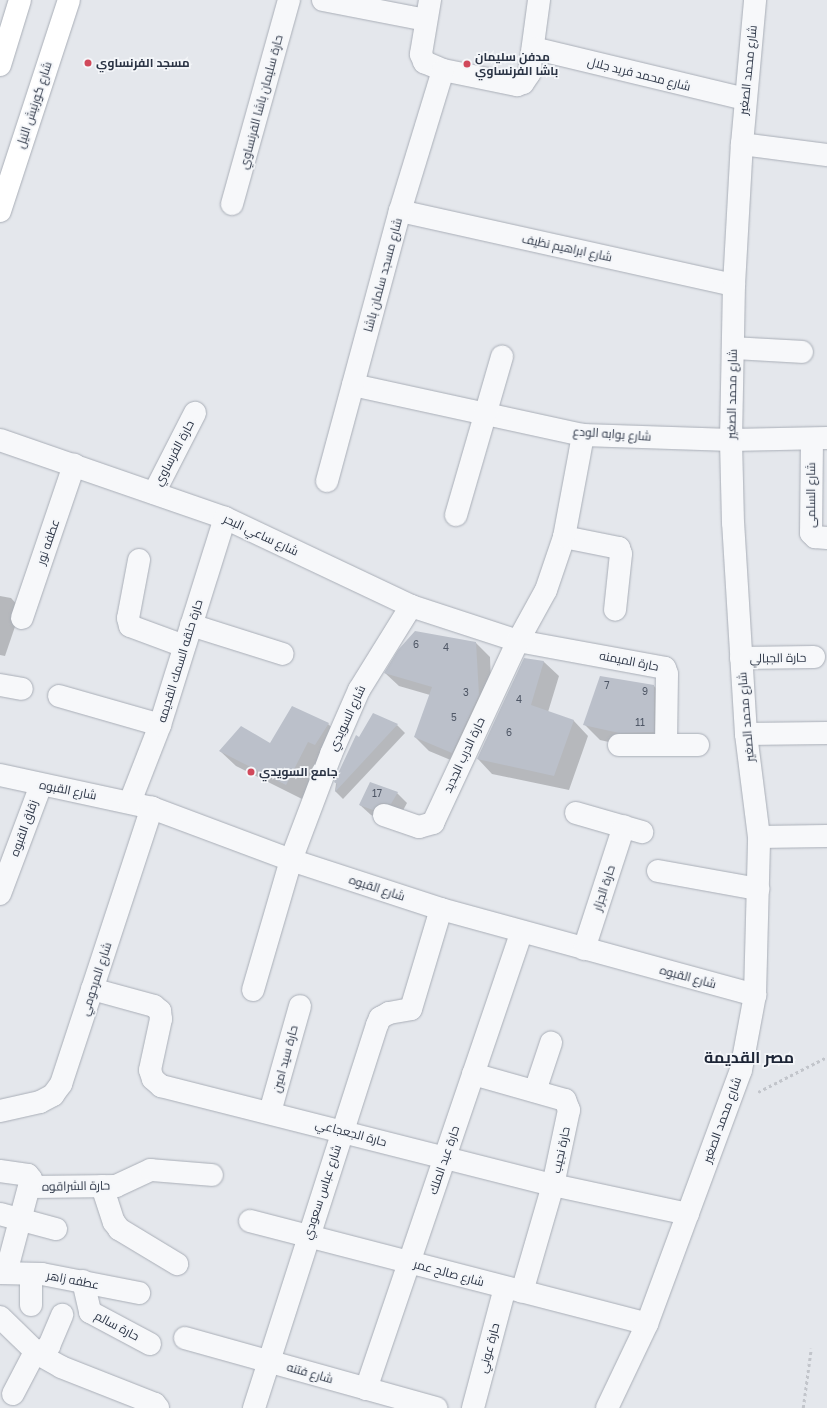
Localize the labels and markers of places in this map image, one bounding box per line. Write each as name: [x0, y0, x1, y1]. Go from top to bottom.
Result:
place label: مدفن سليمان باشا الفرنساوي: [475, 50, 558, 78]
place label: مسجد الفرنساوي: [96, 56, 190, 70]
marker: مسجد الفرنساوي: [83, 58, 93, 68]
marker: مدفن سليمان باشا الفرنساوي: [462, 59, 472, 69]
place label: جامع السويدي: [259, 765, 338, 779]
marker: جامع السويدي: [246, 767, 256, 777]

